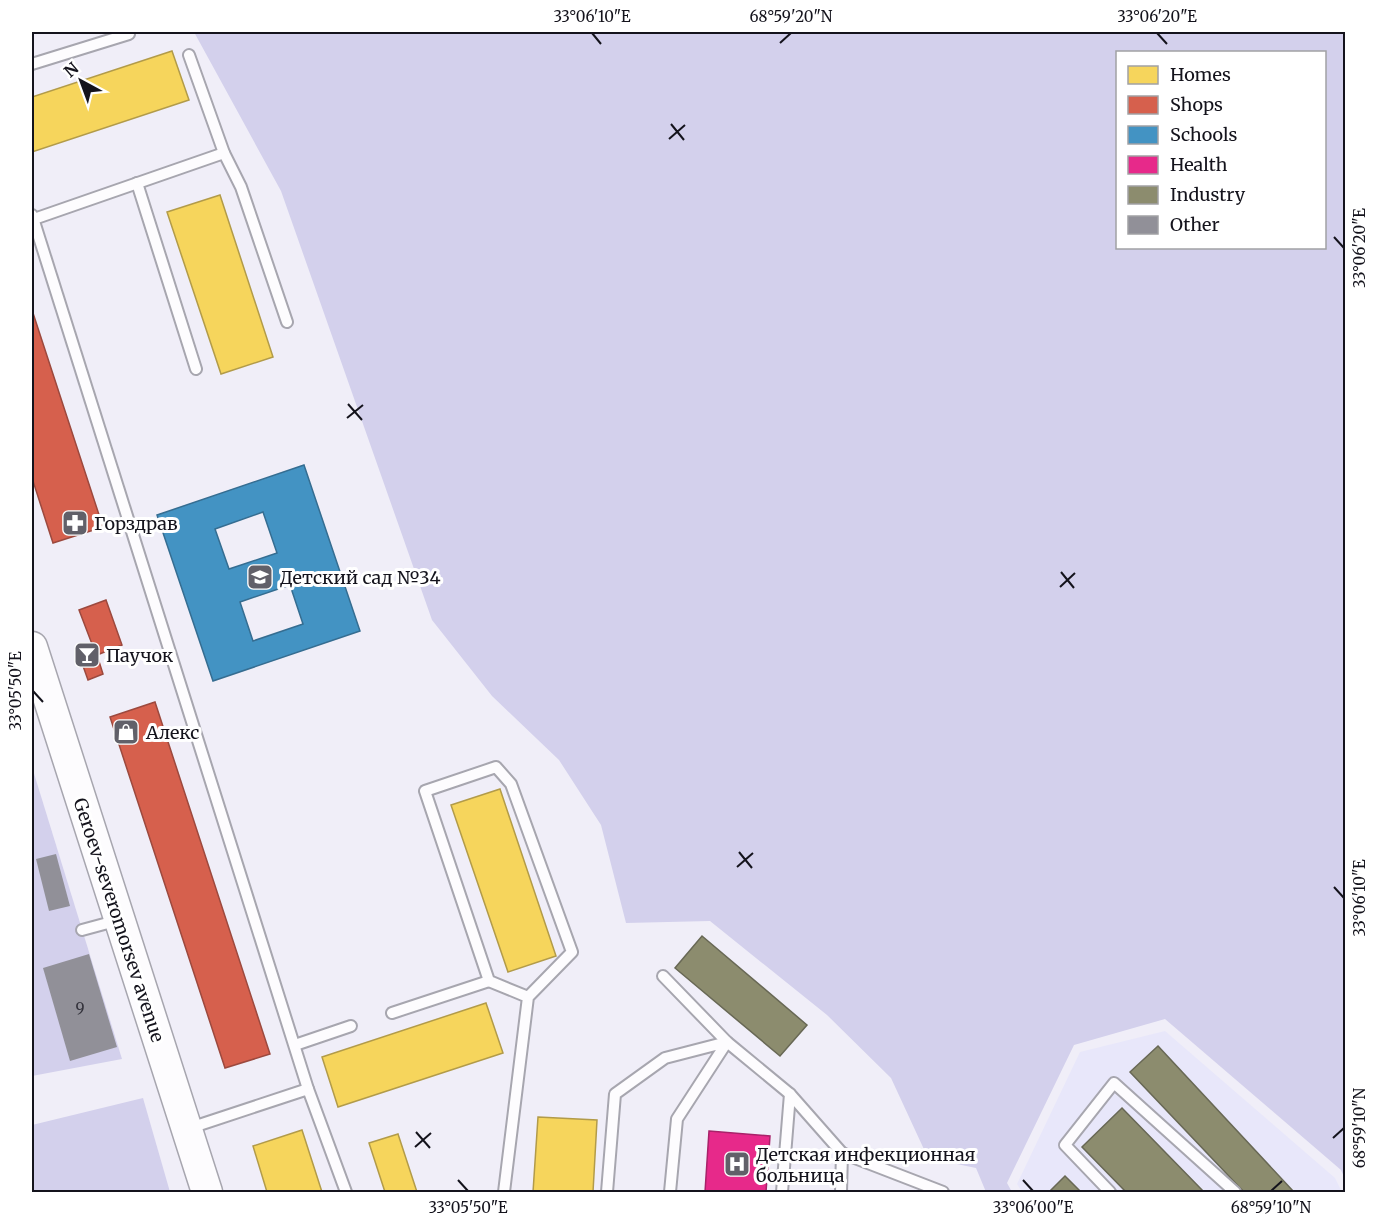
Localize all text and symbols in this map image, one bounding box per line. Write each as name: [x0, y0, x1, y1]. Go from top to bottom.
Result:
text: 33°06'10"E: [553, 7, 631, 26]
text: 68°59'20"N: [750, 7, 833, 26]
text: 33°06'20"E: [1117, 7, 1197, 26]
north arrow: [51, 51, 111, 111]
legend: [1116, 51, 1326, 249]
text: N: [60, 58, 83, 81]
text: Homes: [1170, 63, 1231, 86]
text: Shops: [1170, 93, 1223, 116]
text: Schools: [1170, 123, 1238, 146]
text: Health: [1170, 153, 1228, 176]
text: Industry: [1170, 183, 1246, 206]
text: 33°06'20"E: [1350, 208, 1369, 288]
text: Other: [1170, 213, 1220, 236]
pharmacy icon: Горздрав: [60, 508, 90, 538]
place label: Горздрав: [94, 512, 178, 535]
school or university icon: Детский сад №34: [245, 562, 275, 592]
place label: Детский сад №34: [280, 566, 440, 589]
bar icon: Паучок: [72, 640, 102, 670]
place label: Паучок: [106, 644, 174, 667]
text: 33°05'50"E: [6, 651, 25, 731]
shop icon: Алекс: [111, 717, 141, 747]
place label: Алекс: [145, 721, 199, 744]
street label: Geroev-severomorsev avenue: [69, 795, 169, 1045]
text: 33°06'10"E: [1350, 859, 1369, 937]
house number: 9: [75, 999, 85, 1018]
text: 68°59'10"N: [1350, 1087, 1369, 1168]
place label: Детская инфекционная больница: [756, 1143, 976, 1187]
hospital icon: Детская инфекционная больница: [722, 1149, 752, 1179]
text: 33°05'50"E: [428, 1198, 508, 1217]
text: 33°06'00"E: [993, 1198, 1074, 1217]
text: 68°59'10"N: [1231, 1198, 1312, 1217]

